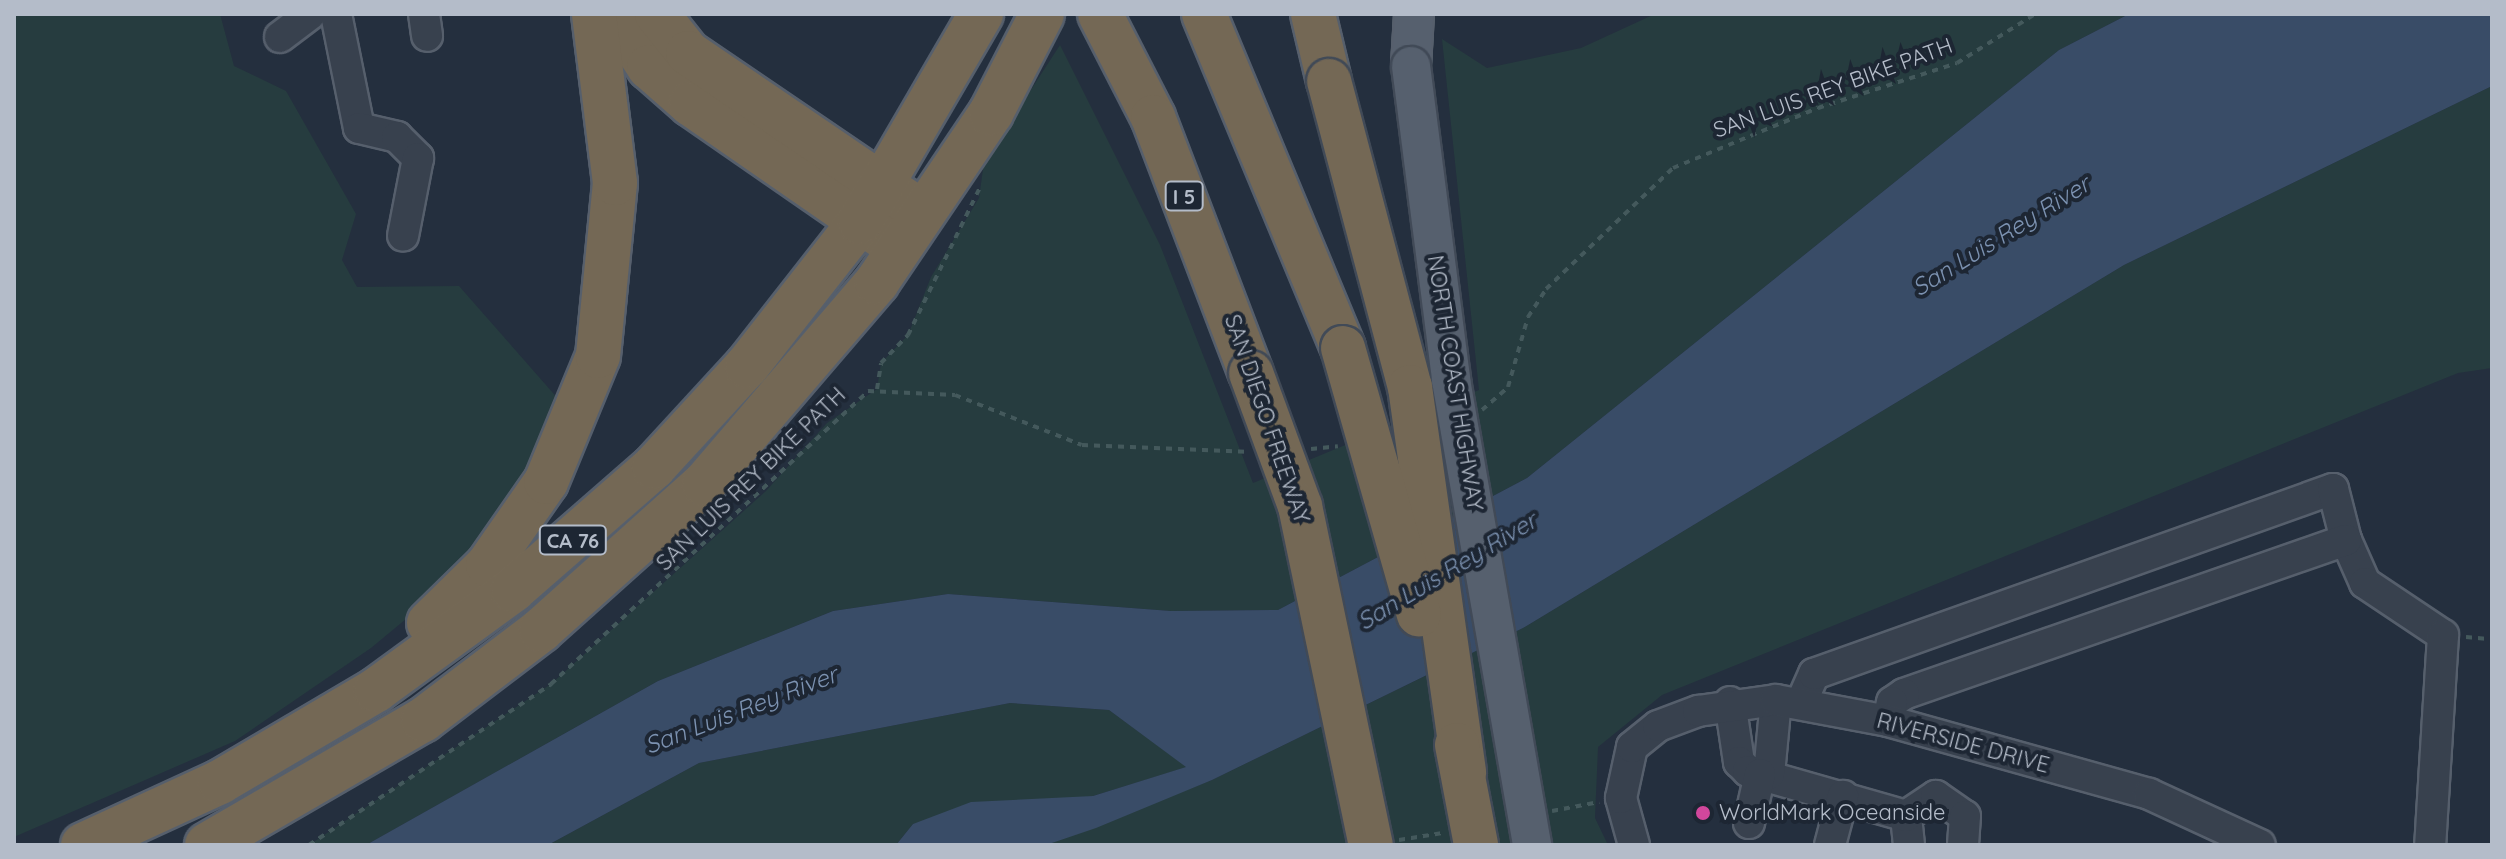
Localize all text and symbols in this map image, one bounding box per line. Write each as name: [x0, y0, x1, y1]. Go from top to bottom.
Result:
street label: SAN LUIS REY BIKE PATH: [1710, 32, 1956, 144]
water label: San Luis Rey River: [1907, 170, 2095, 302]
road number: I 5: [1164, 180, 1204, 212]
street label: NORTH COAST HIGHWAY: [1422, 253, 1488, 513]
street label: SAN DIEGO FREEWAY: [1219, 311, 1315, 527]
street label: SAN LUIS REY BIKE PATH: [651, 382, 851, 576]
water label: San Luis Rey River: [1352, 506, 1542, 636]
road number: CA 76: [537, 524, 609, 556]
water label: San Luis Rey River: [641, 660, 841, 760]
street label: RIVERSIDE DRIVE: [1874, 707, 2052, 779]
place label: WorldMark Oceanside: [1719, 800, 1945, 826]
marker: WorldMark Oceanside: [1694, 804, 1712, 822]

